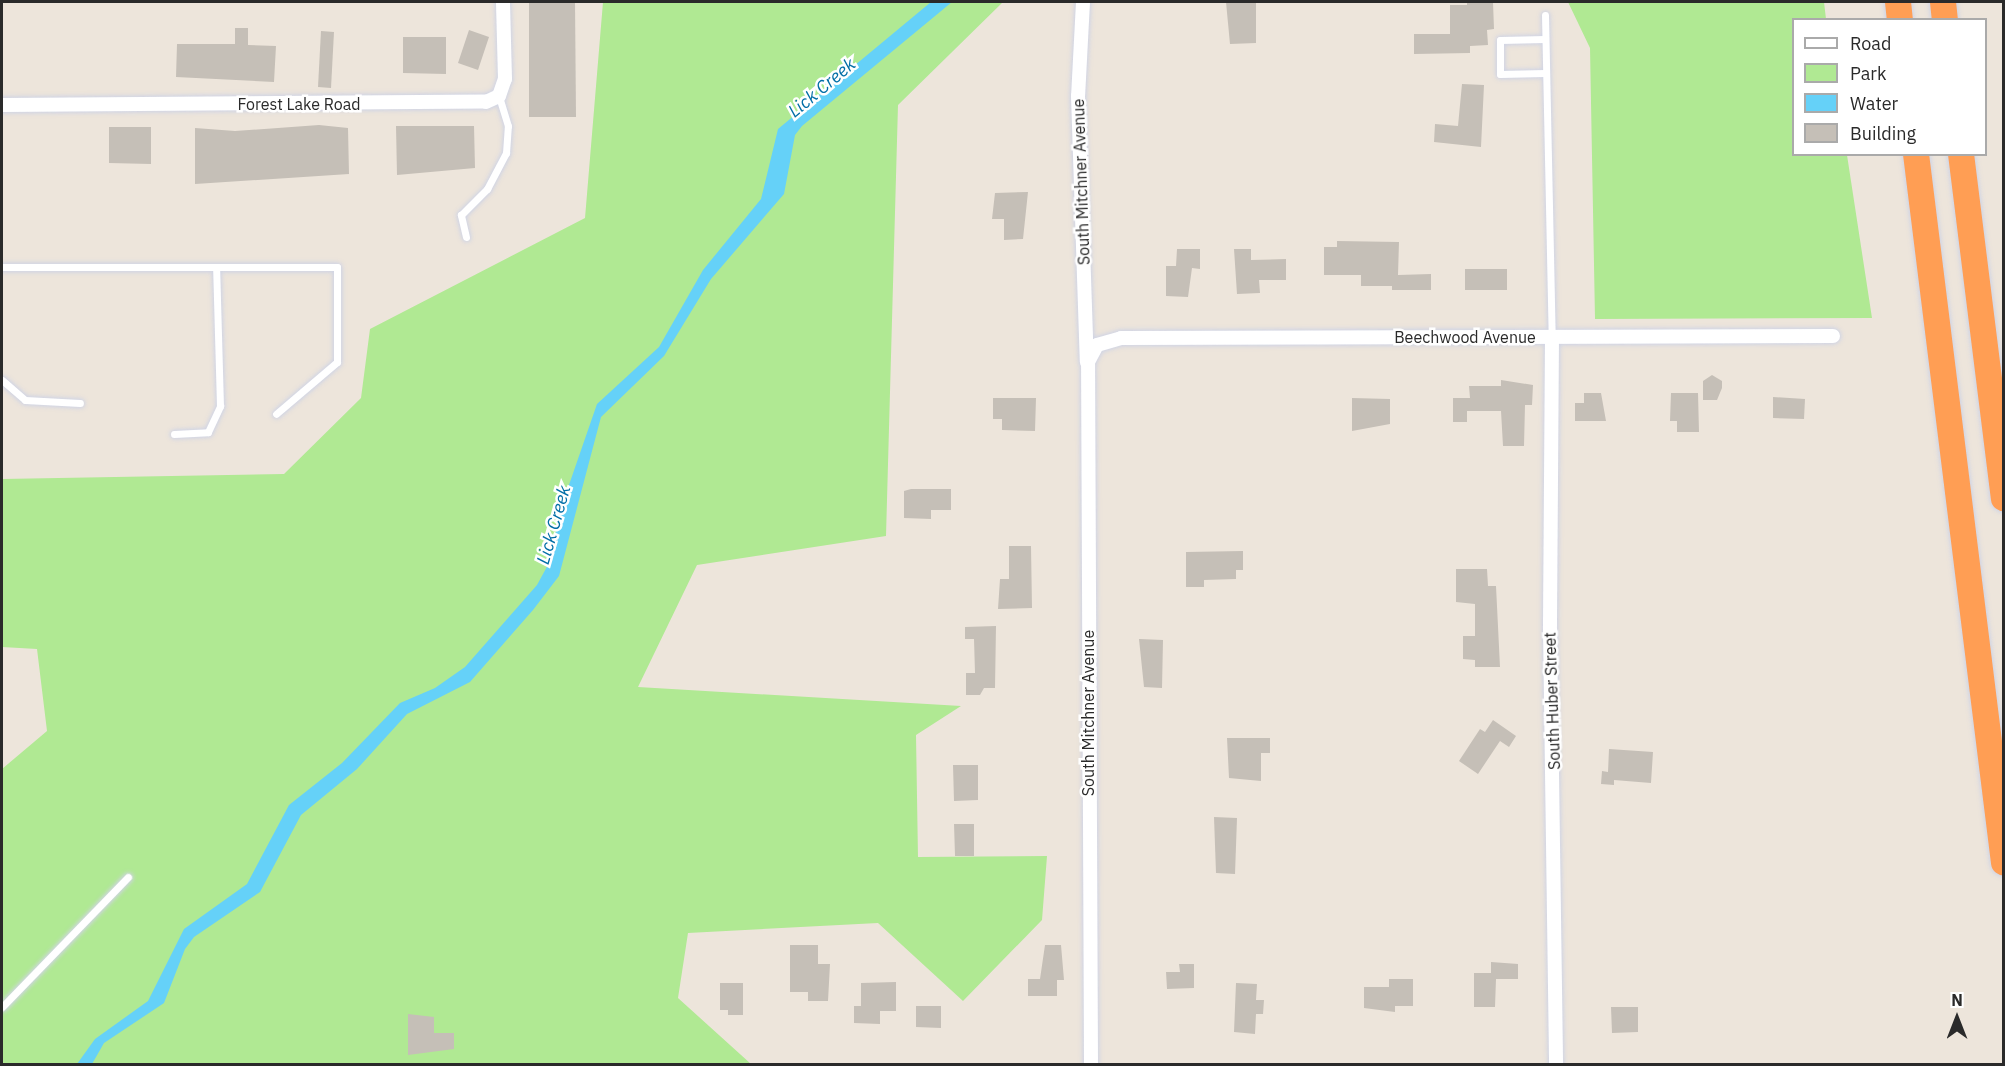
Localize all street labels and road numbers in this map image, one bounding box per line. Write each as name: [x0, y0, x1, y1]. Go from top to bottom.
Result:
street label: Forest Lake Road: [237, 94, 361, 114]
street label: South Mitchner Avenue: [1069, 98, 1093, 266]
street label: Beechwood Avenue: [1394, 327, 1536, 347]
street label: South Mitchner Avenue: [1078, 630, 1098, 796]
street label: South Huber Street: [1540, 632, 1564, 770]

